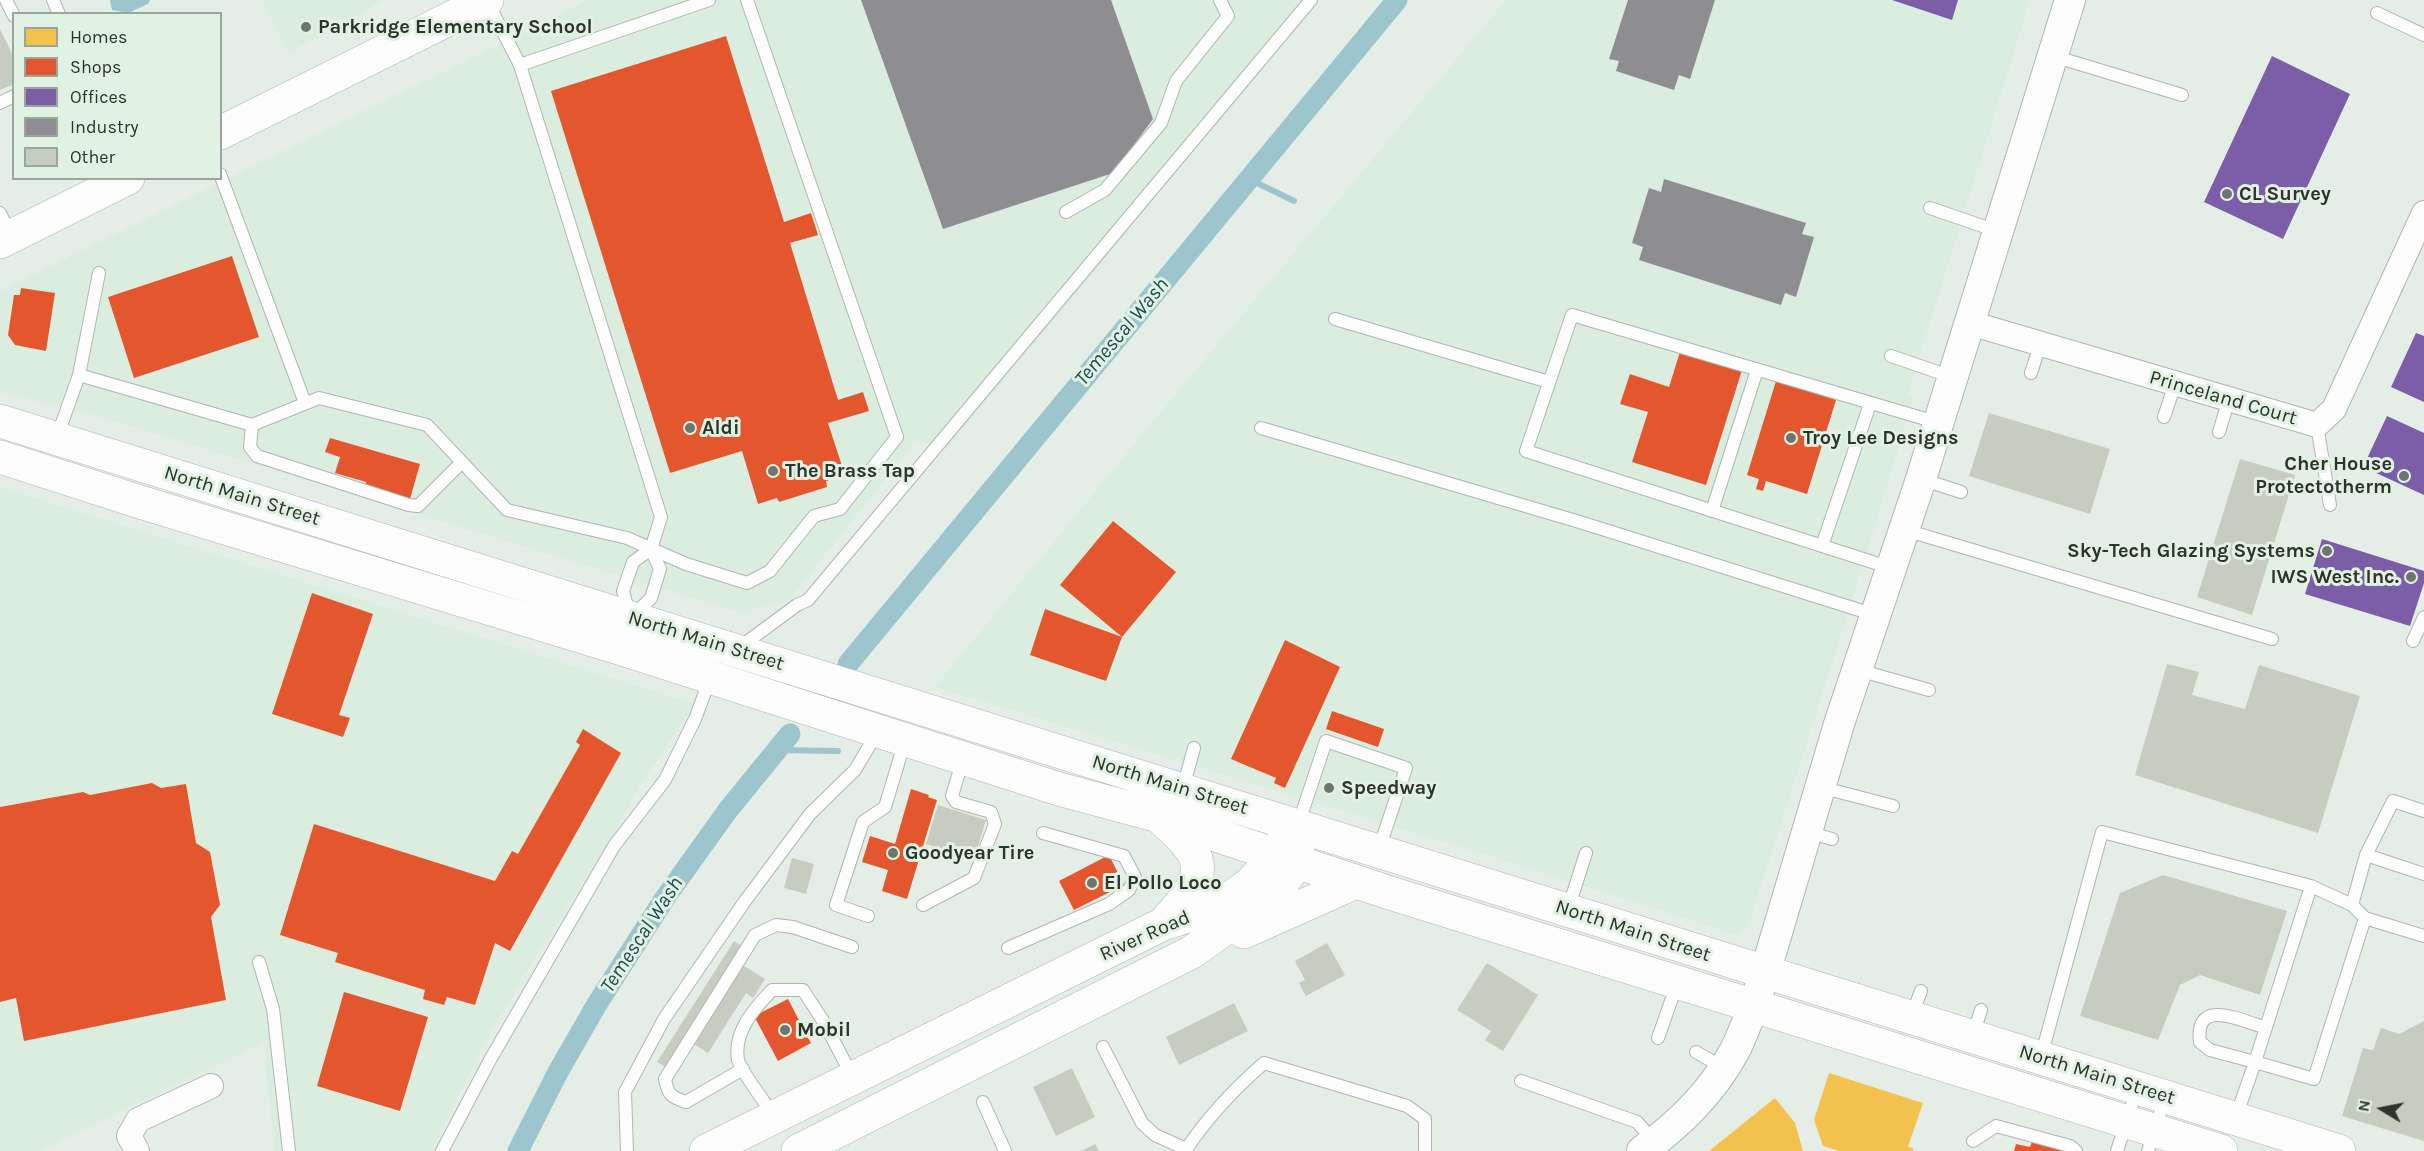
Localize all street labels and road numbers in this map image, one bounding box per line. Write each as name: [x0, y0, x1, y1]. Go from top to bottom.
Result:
street label: Princeland Court: [2147, 365, 2299, 431]
street label: North Main Street: [161, 461, 323, 531]
street label: North Main Street: [625, 606, 787, 676]
street label: North Main Street: [1089, 750, 1251, 820]
street label: North Main Street: [1552, 895, 1714, 967]
street label: River Road: [1096, 905, 1194, 967]
street label: North Main Street: [2016, 1040, 2178, 1110]

